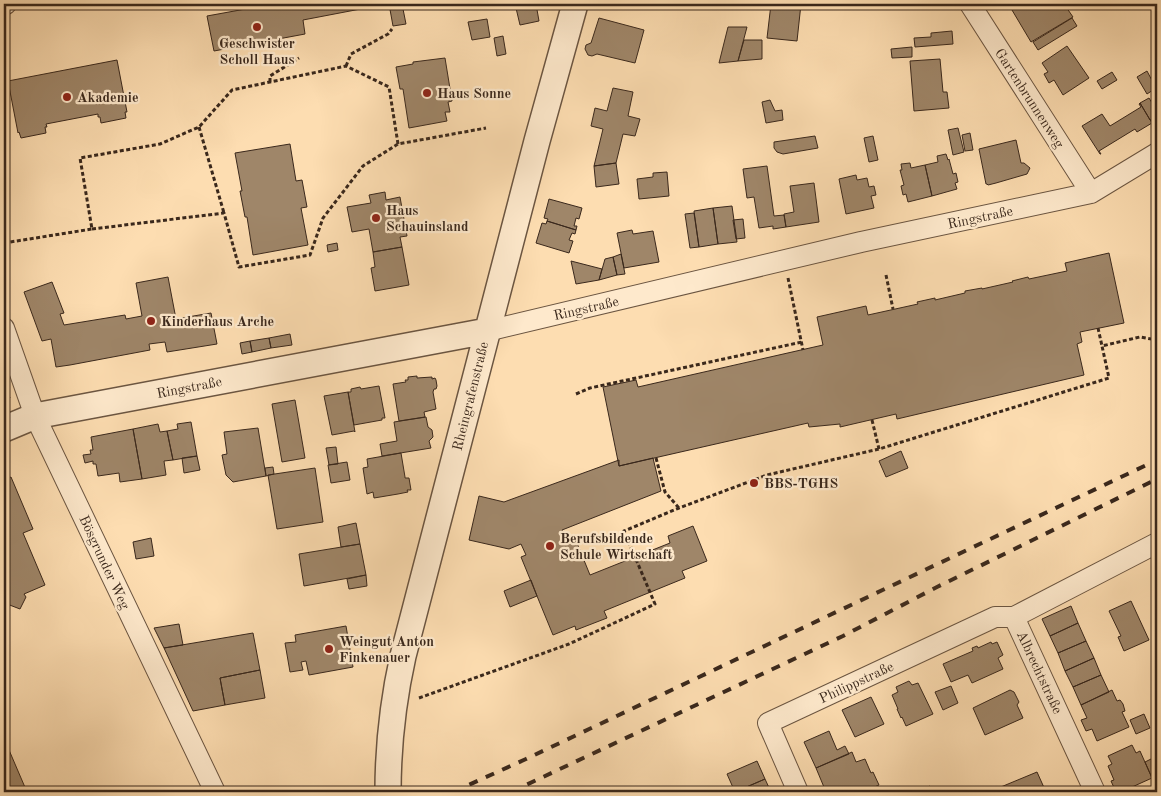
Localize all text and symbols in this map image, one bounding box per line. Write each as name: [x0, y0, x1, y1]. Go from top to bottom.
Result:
marker: Geschwister Scholl Haus: [251, 21, 263, 33]
place label: Geschwister Scholl Haus: [219, 37, 295, 67]
street label: Gartenbrunnenweg: [992, 46, 1067, 151]
marker: Haus Sonne: [421, 87, 433, 99]
place label: Haus Sonne: [437, 87, 511, 101]
marker: Akademie: [61, 91, 73, 103]
place label: Akademie: [77, 91, 139, 105]
place label: Haus Schauinsland: [386, 204, 469, 234]
street label: Ringstraße: [946, 204, 1014, 232]
marker: Haus Schauinsland: [370, 212, 382, 224]
street label: Ringstraße: [552, 295, 620, 323]
marker: Kinderhaus Arche: [145, 315, 157, 327]
place label: Kinderhaus Arche: [161, 315, 274, 329]
street label: Rheingrafenstraße: [451, 340, 491, 452]
street label: Ringstraße: [155, 375, 223, 401]
marker: BBS-TGHS: [748, 477, 760, 489]
place label: BBS-TGHS: [764, 477, 838, 491]
street label: Bösgrunder Weg: [76, 513, 132, 612]
place label: Berufsbildende Schule Wirtschaft: [560, 532, 673, 562]
marker: Berufsbildende Schule Wirtschaft: [544, 540, 556, 552]
street label: Albrechtstraße: [1014, 629, 1064, 716]
place label: Weingut Anton Finkenauer: [339, 635, 434, 665]
marker: Weingut Anton Finkenauer: [323, 643, 335, 655]
street label: Philippstraße: [817, 660, 896, 706]

